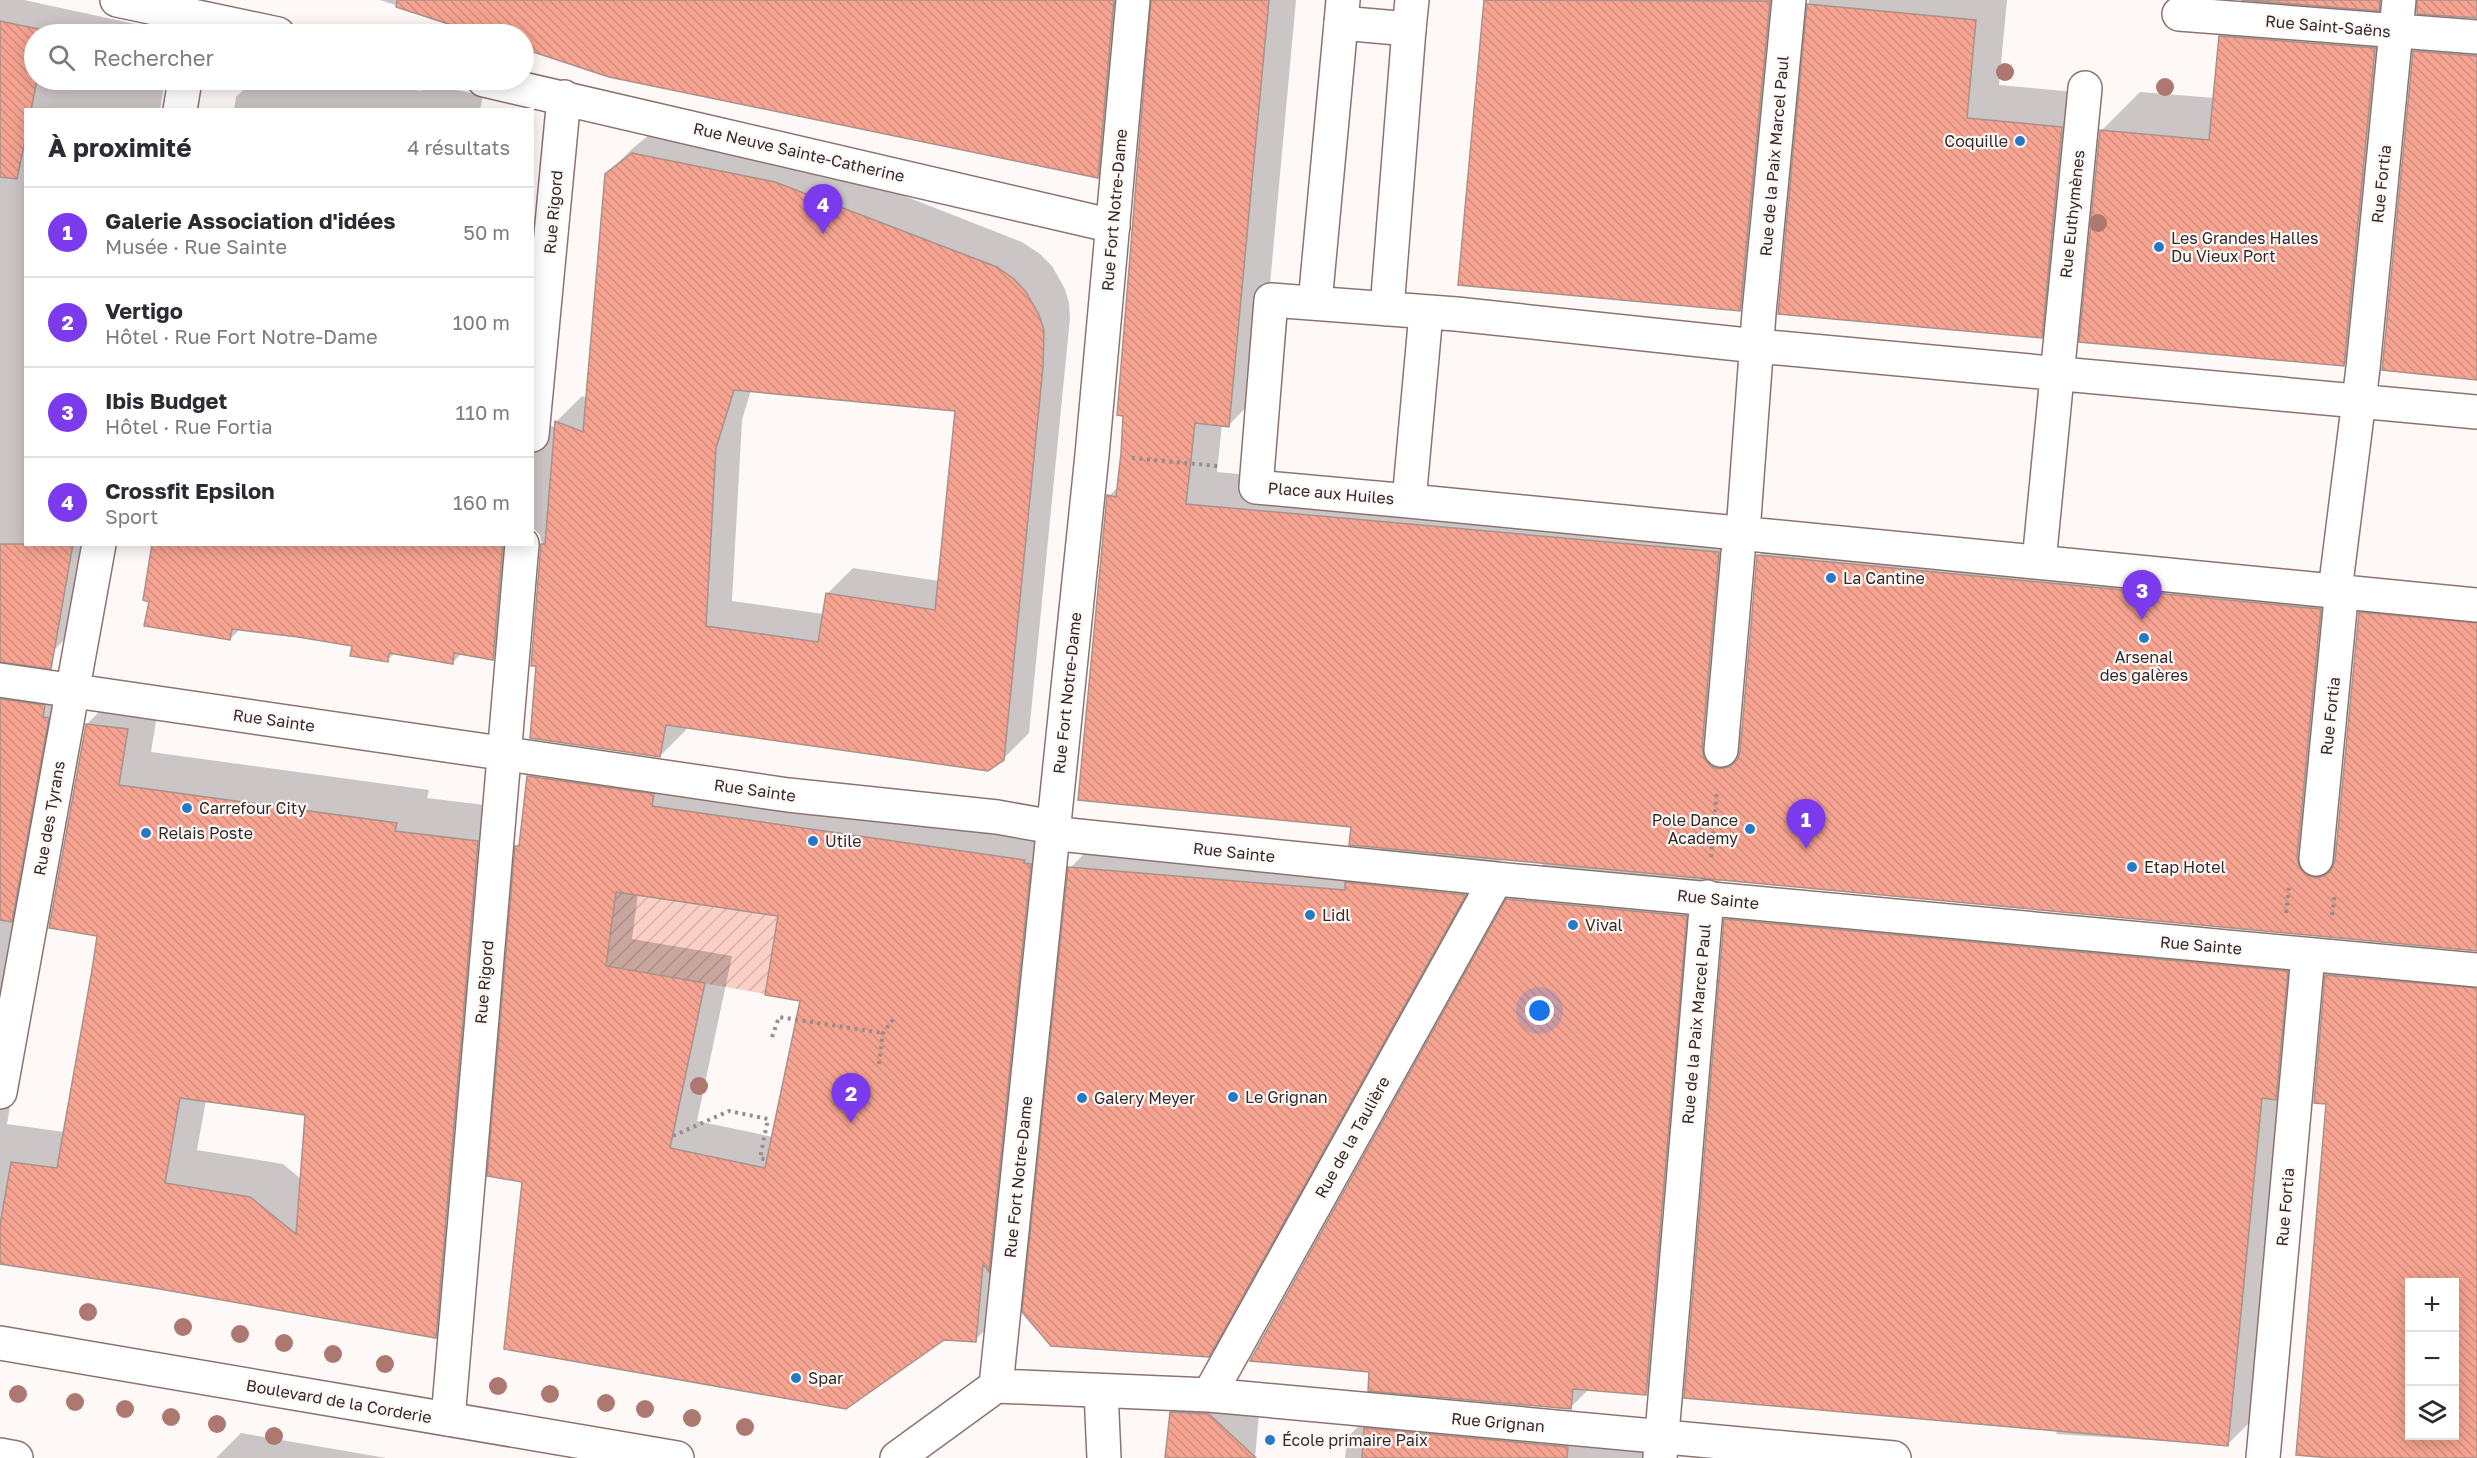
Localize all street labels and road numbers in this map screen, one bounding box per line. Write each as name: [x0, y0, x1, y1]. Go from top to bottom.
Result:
street label: Rue Saint-Saëns: [2264, 11, 2392, 41]
street label: Rue de la Paix Marcel Paul: [1755, 55, 1793, 257]
street label: Rue Neuve Sainte-Catherine: [691, 118, 907, 186]
street label: Rue Fort Notre-Dame: [1097, 128, 1131, 292]
street label: Rue Fortia: [2367, 144, 2395, 224]
street label: Rue Euthymènes: [2055, 149, 2089, 279]
street label: Rue Rigord: [539, 169, 567, 255]
street label: Place aux Huiles: [1267, 478, 1395, 508]
street label: Rue Fort Notre-Dame: [1049, 611, 1085, 775]
street label: Rue Fortia: [2316, 676, 2344, 756]
street label: Rue Sainte: [232, 704, 316, 736]
street label: Rue des Tyrans: [29, 759, 69, 877]
street label: Rue Sainte: [713, 774, 797, 806]
street label: Rue Sainte: [1192, 838, 1276, 866]
street label: Rue Sainte: [1676, 885, 1760, 913]
street label: Rue de la Paix Marcel Paul: [1677, 923, 1715, 1125]
street label: Rue Sainte: [2159, 931, 2243, 959]
street label: Rue Rigord: [470, 939, 498, 1025]
street label: Rue de la Taulière: [1310, 1073, 1394, 1201]
street label: Rue Fort Notre-Dame: [1000, 1095, 1036, 1259]
street label: Rue Fortia: [2272, 1167, 2298, 1247]
street label: Boulevard de la Corderie: [245, 1375, 433, 1427]
street label: Rue Grignan: [1450, 1408, 1546, 1436]

